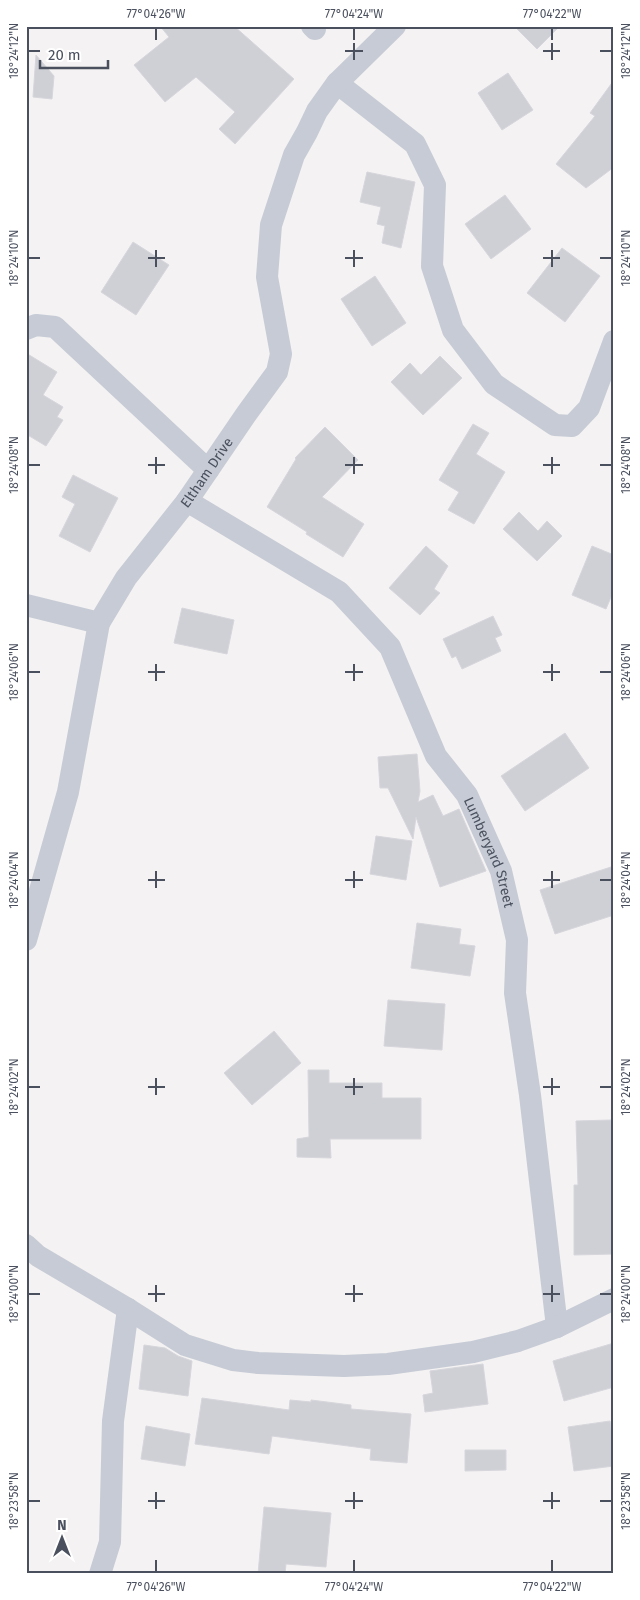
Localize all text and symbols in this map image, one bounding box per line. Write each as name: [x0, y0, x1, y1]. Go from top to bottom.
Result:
text: 77°04'26"W: [127, 7, 186, 21]
text: 77°04'24"W: [325, 7, 383, 21]
text: 77°04'22"W: [523, 7, 581, 21]
text: 18°24'12"N: [7, 23, 21, 79]
text: 18°24'12"N: [619, 23, 633, 79]
scale bar: [40, 38, 108, 70]
text: 20 m: [48, 46, 81, 64]
text: 18°24'10"N: [7, 230, 21, 286]
text: 18°24'10"N: [619, 230, 633, 286]
street label: Eltham Drive: [177, 434, 237, 511]
text: 18°24'08"N: [7, 436, 21, 494]
text: 18°24'08"N: [619, 436, 633, 494]
text: 18°24'06"N: [7, 643, 21, 701]
text: 18°24'06"N: [619, 643, 633, 701]
street label: Lumberyard Street: [460, 794, 517, 910]
text: 18°24'04"N: [7, 851, 21, 909]
text: 18°24'04"N: [619, 851, 633, 909]
text: 18°24'02"N: [7, 1058, 21, 1116]
text: 18°24'02"N: [619, 1058, 633, 1116]
text: 18°24'00"N: [7, 1265, 21, 1323]
text: 18°24'00"N: [619, 1265, 633, 1323]
text: 18°23'58"N: [7, 1472, 21, 1530]
text: 18°23'58"N: [619, 1472, 633, 1530]
north arrow: [38, 1512, 88, 1562]
text: N: [57, 1517, 67, 1534]
text: 77°04'26"W: [127, 1580, 186, 1594]
text: 77°04'24"W: [325, 1580, 383, 1594]
text: 77°04'22"W: [523, 1580, 581, 1594]

